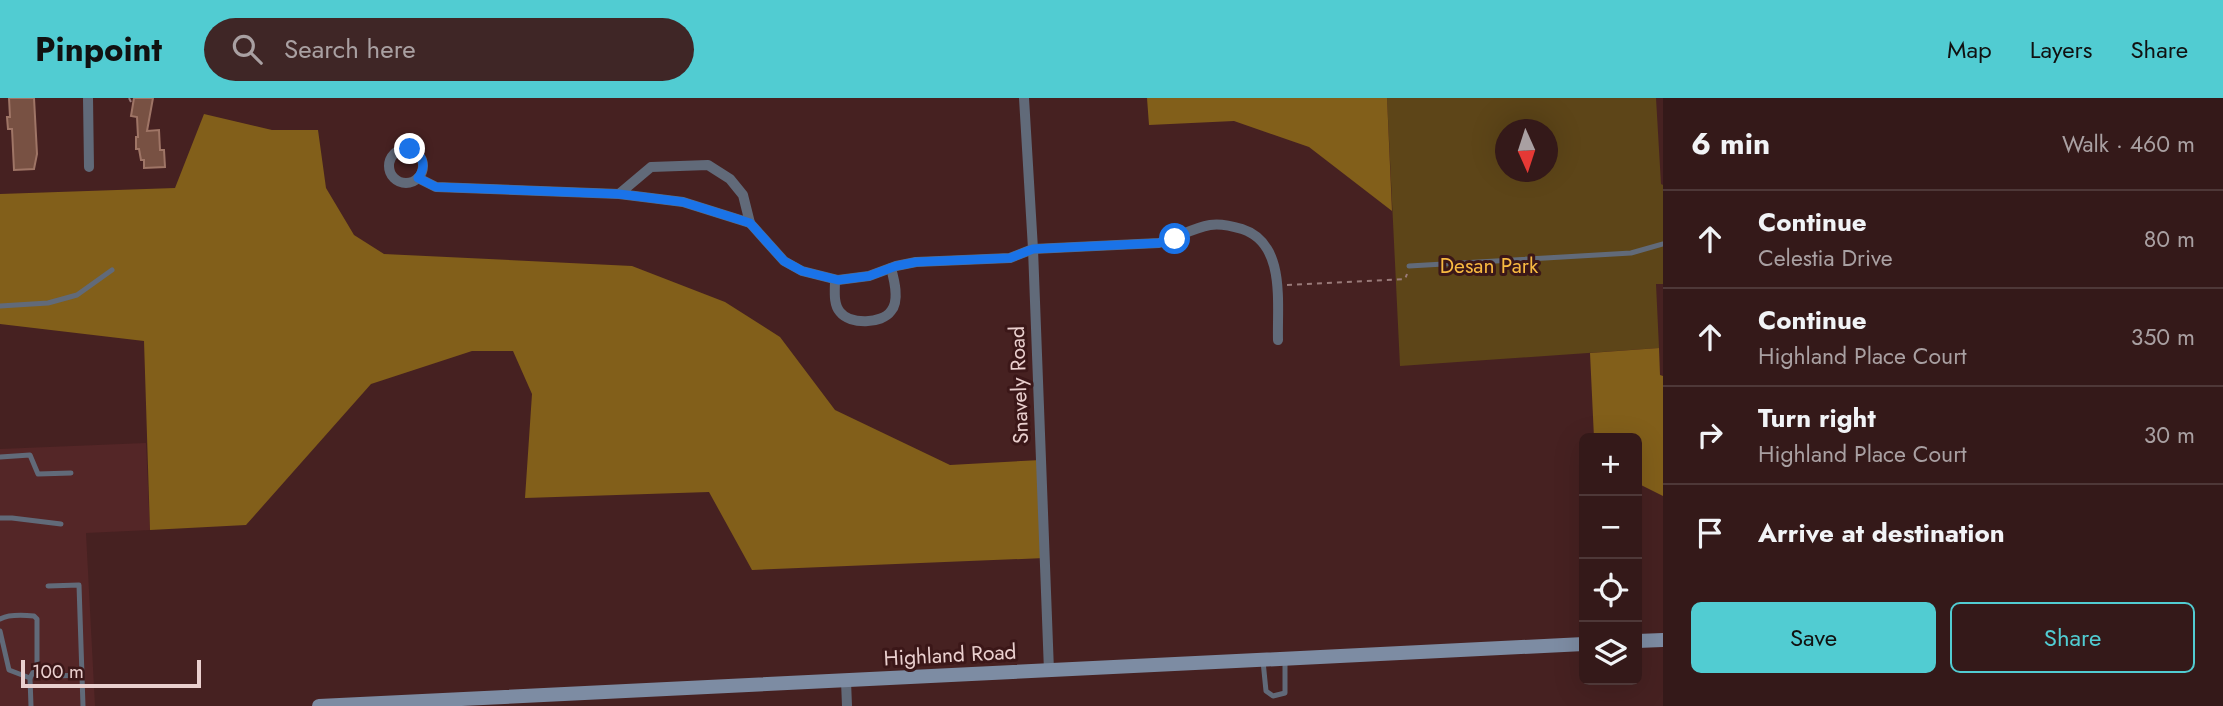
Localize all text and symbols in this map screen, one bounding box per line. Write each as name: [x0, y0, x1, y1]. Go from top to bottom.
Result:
search box: [204, 18, 694, 81]
text: Pinpoint: [35, 26, 162, 73]
icon: search: [228, 30, 266, 68]
text: Search here: [284, 30, 416, 68]
text: Map: [1947, 32, 1992, 67]
text: Layers: [2030, 32, 2092, 67]
text: Share: [2130, 32, 2188, 67]
north arrow: [1495, 119, 1558, 182]
text: 6 min: [1691, 122, 1770, 165]
text: Walk · 460 m: [2062, 127, 2195, 161]
route end: [394, 133, 425, 164]
text: Continue: [1758, 203, 1867, 241]
icon: ahead: [1691, 220, 1729, 258]
text: 80 m: [2144, 222, 2195, 256]
route start: [1159, 223, 1190, 254]
text: Celestia Drive: [1758, 241, 1893, 275]
park label: Desan Park: [1440, 251, 1539, 281]
text: Continue: [1758, 301, 1867, 339]
icon: ahead: [1691, 318, 1729, 356]
text: 350 m: [2131, 320, 2195, 354]
street label: Snavely Road: [1002, 326, 1036, 444]
text: Highland Place Court: [1758, 339, 1967, 373]
text: Turn right: [1758, 399, 1876, 437]
icon: right: [1691, 416, 1729, 454]
text: 30 m: [2144, 418, 2195, 452]
map controls: [1579, 433, 1642, 685]
button: +: [1579, 433, 1642, 496]
text: Highland Place Court: [1758, 437, 1967, 471]
button: −: [1579, 496, 1642, 559]
icon: arrive: [1691, 514, 1729, 552]
text: Arrive at destination: [1758, 514, 2005, 552]
button: locate: [1579, 559, 1642, 622]
button: Save: [1691, 602, 1936, 673]
button: Share: [1950, 602, 2195, 673]
button: layers: [1579, 622, 1642, 685]
street label: Highland Road: [883, 637, 1017, 673]
scale bar: [21, 657, 201, 689]
text: 100 m: [32, 658, 84, 685]

